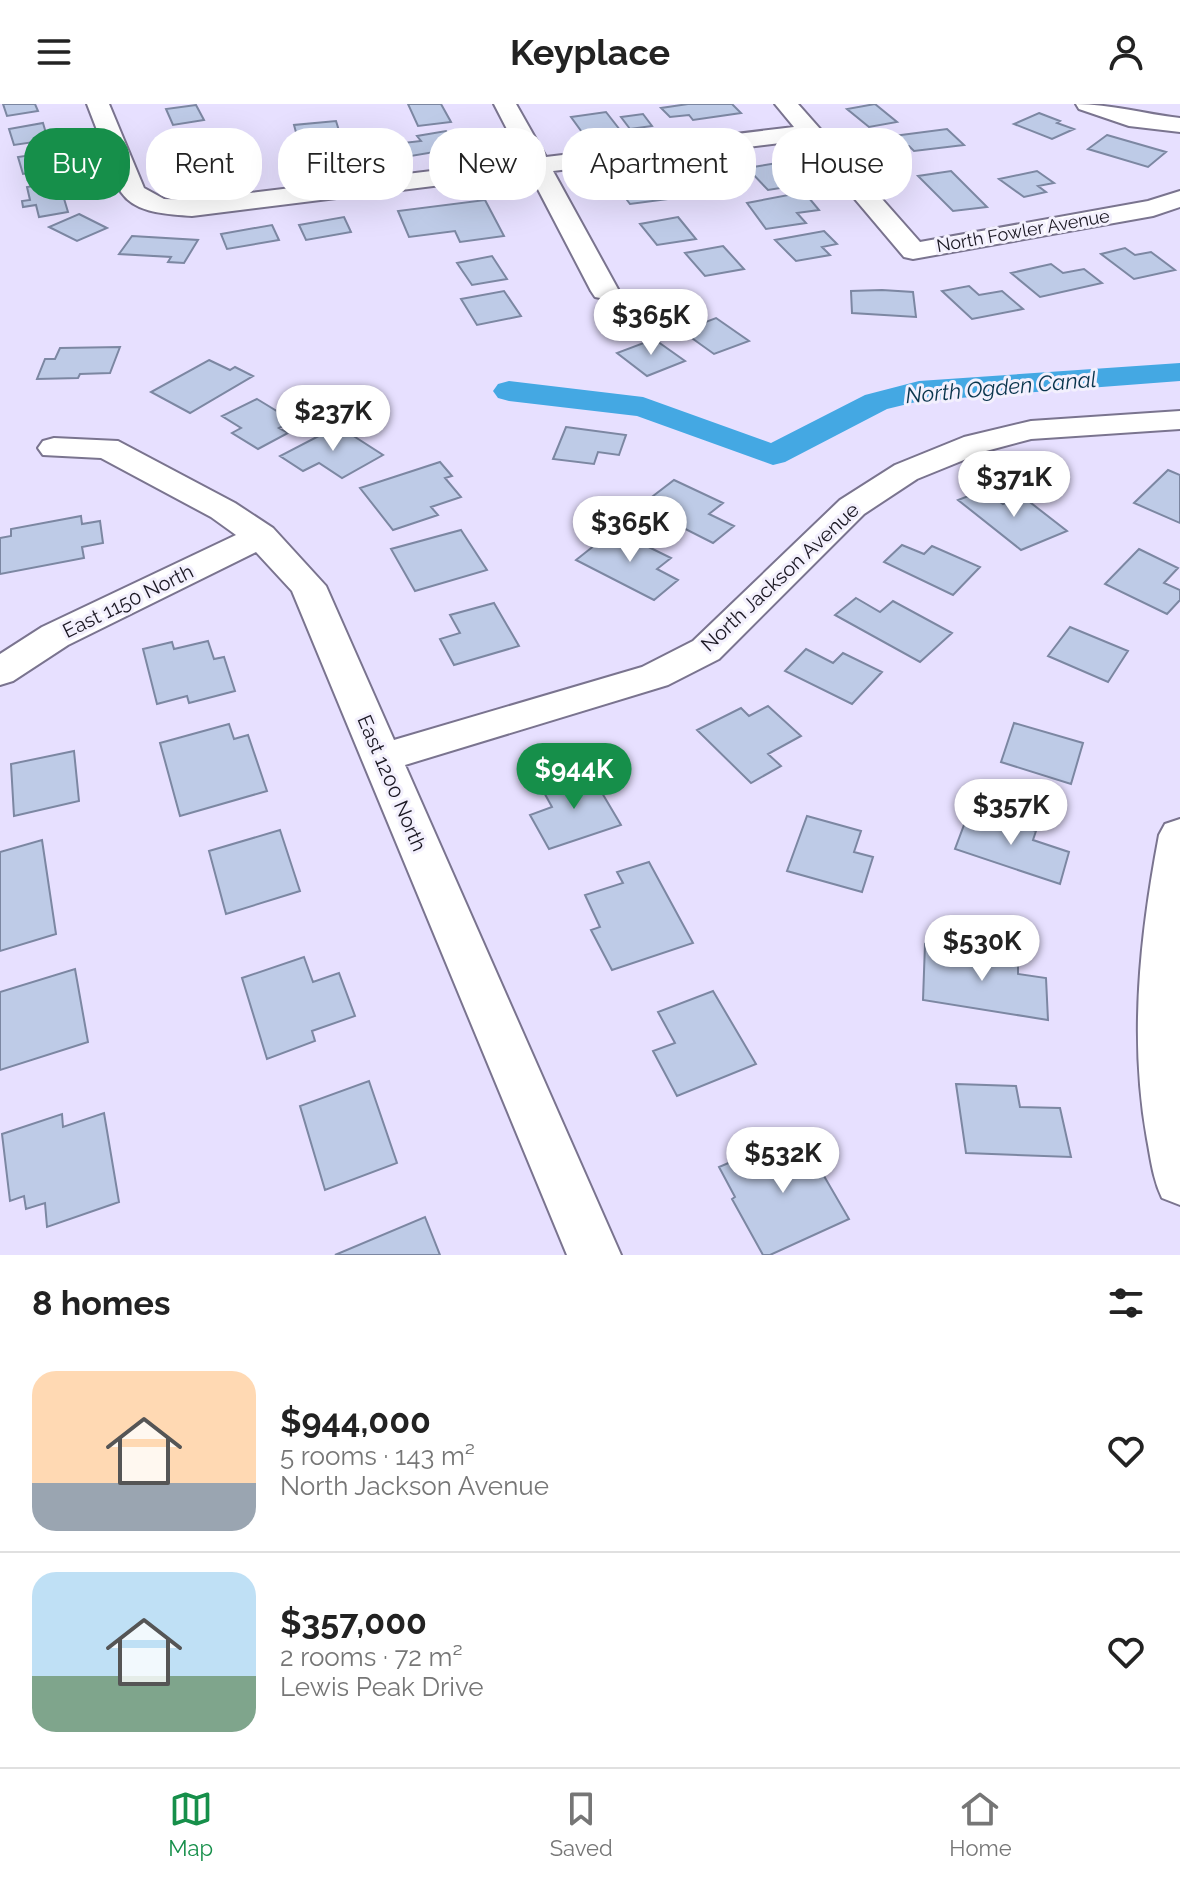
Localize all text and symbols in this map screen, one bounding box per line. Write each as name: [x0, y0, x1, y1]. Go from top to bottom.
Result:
icon: menu: [32, 30, 76, 74]
icon: person: [1104, 30, 1148, 74]
text: Keyplace: [510, 31, 670, 73]
chip: Buy: [24, 128, 130, 200]
chip: Rent: [146, 128, 262, 200]
chip: Filters: [278, 128, 413, 200]
chip: New: [429, 128, 546, 200]
chip: Apartment: [562, 128, 756, 200]
chip: House: [772, 128, 912, 200]
street label: North Fowler Avenue: [935, 205, 1112, 256]
pin: $365K: [595, 289, 707, 357]
text: $365K: [612, 300, 690, 330]
water label: North Ogden Canal: [904, 366, 1098, 408]
pin: $237K: [277, 385, 389, 453]
text: $237K: [294, 396, 372, 426]
pin: $371K: [958, 451, 1070, 519]
text: $371K: [976, 462, 1052, 492]
pin: $365K: [574, 496, 686, 564]
street label: North Jackson Avenue: [696, 497, 864, 656]
text: $365K: [591, 507, 669, 537]
street label: East 1150 North: [59, 559, 197, 643]
street label: East 1200 North: [353, 711, 431, 855]
pin: $944K: [518, 743, 630, 811]
text: $944K: [535, 754, 613, 784]
pin: $357K: [955, 779, 1067, 847]
text: $357K: [972, 790, 1050, 820]
pin: $530K: [926, 915, 1038, 983]
text: $530K: [943, 926, 1021, 956]
pin: $532K: [727, 1127, 839, 1195]
text: $532K: [744, 1138, 822, 1168]
icon: filters: [1104, 1281, 1148, 1325]
text: 8 homes: [32, 1283, 171, 1323]
text: $944,000: [280, 1401, 431, 1441]
icon: home: [96, 1403, 192, 1499]
icon: heart: [1104, 1429, 1148, 1473]
text: 5 rooms · 143 m²: [280, 1441, 475, 1471]
text: North Jackson Avenue: [280, 1471, 549, 1501]
text: $357,000: [280, 1602, 427, 1642]
icon: home: [96, 1604, 192, 1700]
icon: heart: [1104, 1630, 1148, 1674]
text: 2 rooms · 72 m²: [280, 1642, 463, 1672]
text: Lewis Peak Drive: [280, 1672, 484, 1702]
tab: Map: [168, 1787, 213, 1861]
tab: Saved: [550, 1787, 613, 1861]
tab: Home: [949, 1787, 1012, 1861]

